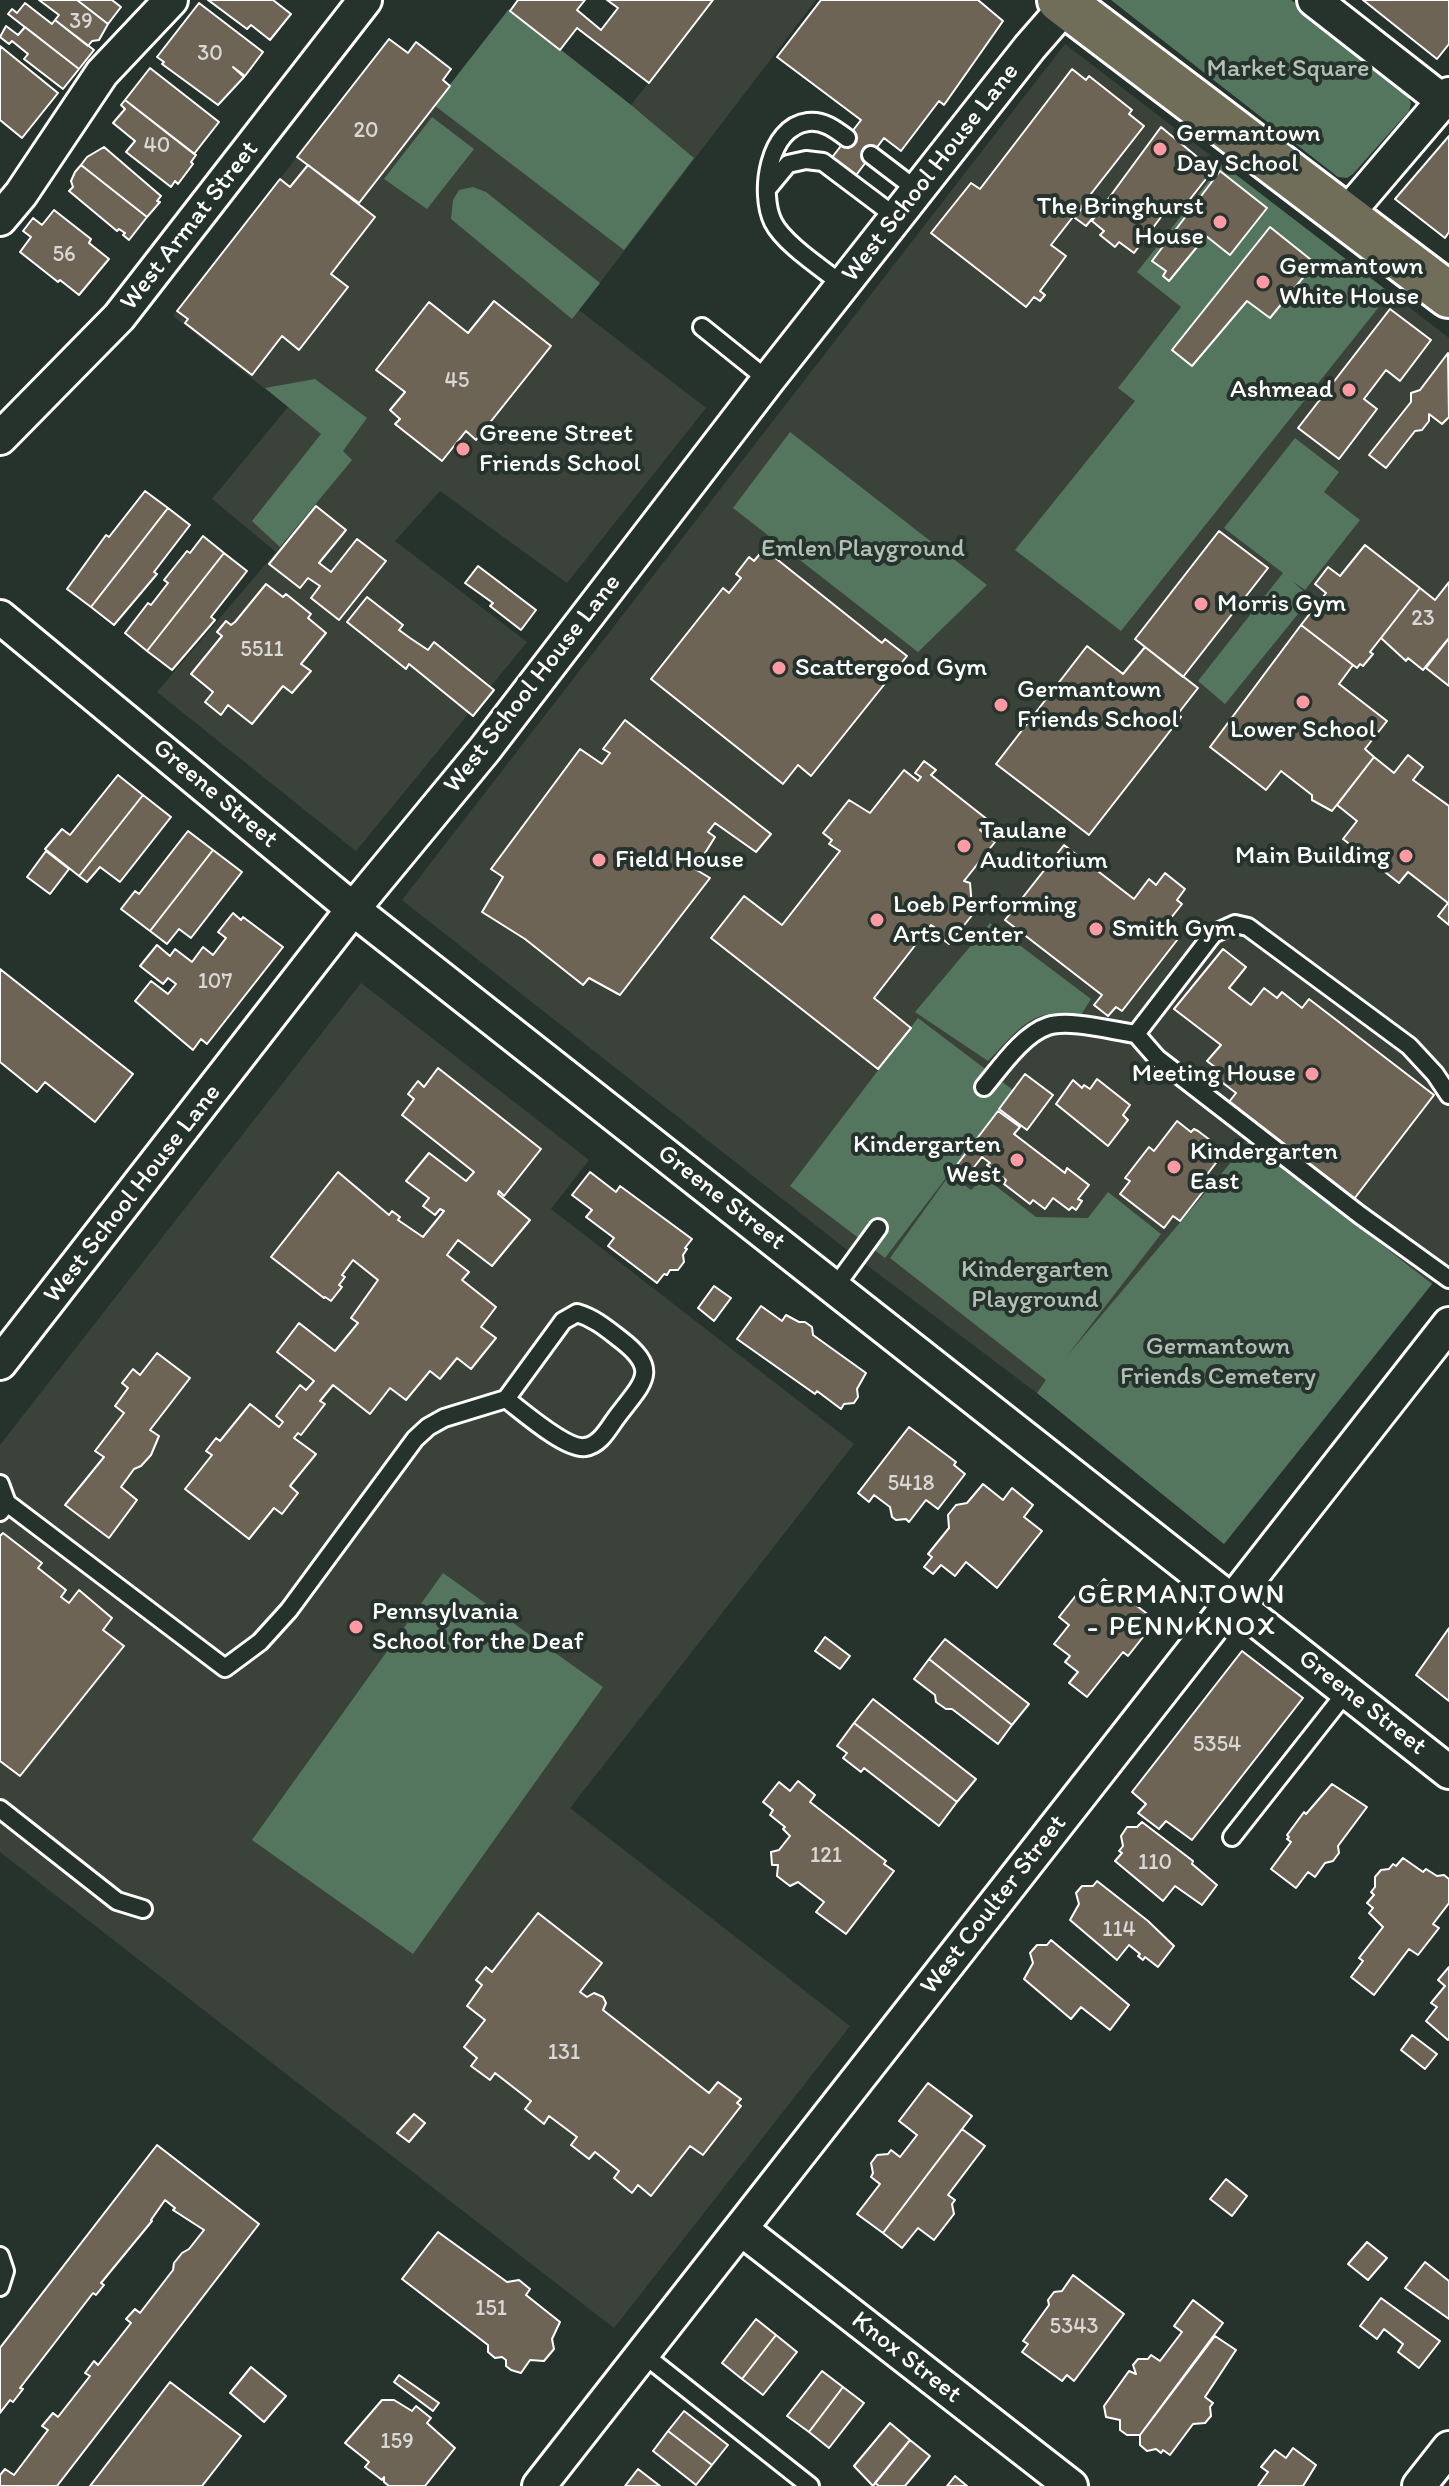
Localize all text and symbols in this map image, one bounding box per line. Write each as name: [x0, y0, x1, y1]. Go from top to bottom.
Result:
house number: 39: [69, 9, 93, 35]
house number: 30: [197, 41, 223, 67]
park label: Market Square: [1207, 53, 1369, 85]
street label: West School House Lane: [836, 57, 1026, 289]
house number: 20: [353, 118, 379, 144]
place label: Germantown Day School: [1176, 118, 1321, 180]
house number: 40: [144, 133, 170, 159]
street label: West Armat Street: [114, 135, 266, 317]
marker: Germantown Day School: [1151, 140, 1169, 158]
place label: The Bringhurst House: [1037, 191, 1204, 252]
marker: The Bringhurst House: [1211, 213, 1229, 231]
house number: 56: [52, 242, 76, 268]
place label: Germantown White House: [1279, 251, 1424, 312]
marker: Germantown White House: [1254, 273, 1272, 291]
house number: 45: [445, 368, 469, 394]
place label: Ashmead: [1230, 374, 1333, 406]
marker: Ashmead: [1340, 381, 1358, 399]
place label: Greene Street Friends School: [479, 418, 641, 480]
marker: Greene Street Friends School: [454, 440, 472, 458]
park label: Emlen Playground: [761, 533, 965, 565]
street label: West School House Lane: [438, 568, 628, 800]
place label: Morris Gym: [1217, 588, 1346, 620]
marker: Morris Gym: [1192, 595, 1210, 613]
house number: 23: [1411, 606, 1435, 632]
house number: 5511: [240, 637, 284, 663]
place label: Scattergood Gym: [795, 652, 987, 684]
marker: Scattergood Gym: [770, 659, 788, 677]
place label: Germantown Friends School: [1017, 674, 1179, 736]
marker: Lower School: [1294, 693, 1312, 711]
marker: Germantown Friends School: [992, 696, 1010, 714]
place label: Lower School: [1230, 714, 1376, 746]
street label: Greene Street: [146, 733, 284, 855]
place label: Taulane Auditorium: [980, 815, 1108, 876]
marker: Taulane Auditorium: [955, 837, 973, 855]
place label: Main Building: [1235, 840, 1390, 872]
place label: Field House: [615, 844, 744, 876]
marker: Main Building: [1397, 847, 1415, 865]
marker: Field House: [590, 851, 608, 869]
place label: Loeb Performing Arts Center: [893, 889, 1077, 950]
marker: Loeb Performing Arts Center: [868, 911, 886, 929]
place label: Smith Gym: [1112, 913, 1236, 945]
marker: Smith Gym: [1087, 920, 1105, 938]
house number: 107: [198, 969, 232, 995]
place label: Meeting House: [1132, 1058, 1296, 1090]
marker: Meeting House: [1303, 1065, 1321, 1083]
street label: West School House Lane: [38, 1078, 228, 1310]
place label: Kindergarten West: [853, 1129, 1001, 1190]
place label: Kindergarten East: [1190, 1136, 1338, 1198]
street label: Greene Street: [651, 1138, 791, 1258]
marker: Kindergarten West: [1008, 1151, 1026, 1169]
marker: Kindergarten East: [1165, 1158, 1183, 1176]
park label: Kindergarten Playground: [961, 1254, 1109, 1316]
park label: Germantown Friends Cemetery: [1120, 1331, 1316, 1392]
house number: 5418: [887, 1471, 935, 1497]
district label: GERMANTOWN - PENN KNOX: [1077, 1579, 1287, 1645]
place label: Pennsylvania School for the Deaf: [372, 1596, 584, 1658]
marker: Pennsylvania School for the Deaf: [347, 1618, 365, 1636]
street label: Greene Street: [1292, 1643, 1432, 1763]
house number: 5354: [1193, 1732, 1241, 1758]
street label: West Coulter Street: [914, 1809, 1074, 2001]
house number: 121: [810, 1843, 842, 1869]
house number: 110: [1138, 1850, 1172, 1876]
house number: 114: [1102, 1917, 1136, 1943]
house number: 131: [548, 2040, 580, 2066]
house number: 151: [475, 2296, 507, 2322]
street label: Knox Street: [845, 2305, 967, 2411]
house number: 5343: [1050, 2314, 1098, 2340]
house number: 159: [380, 2429, 414, 2455]

